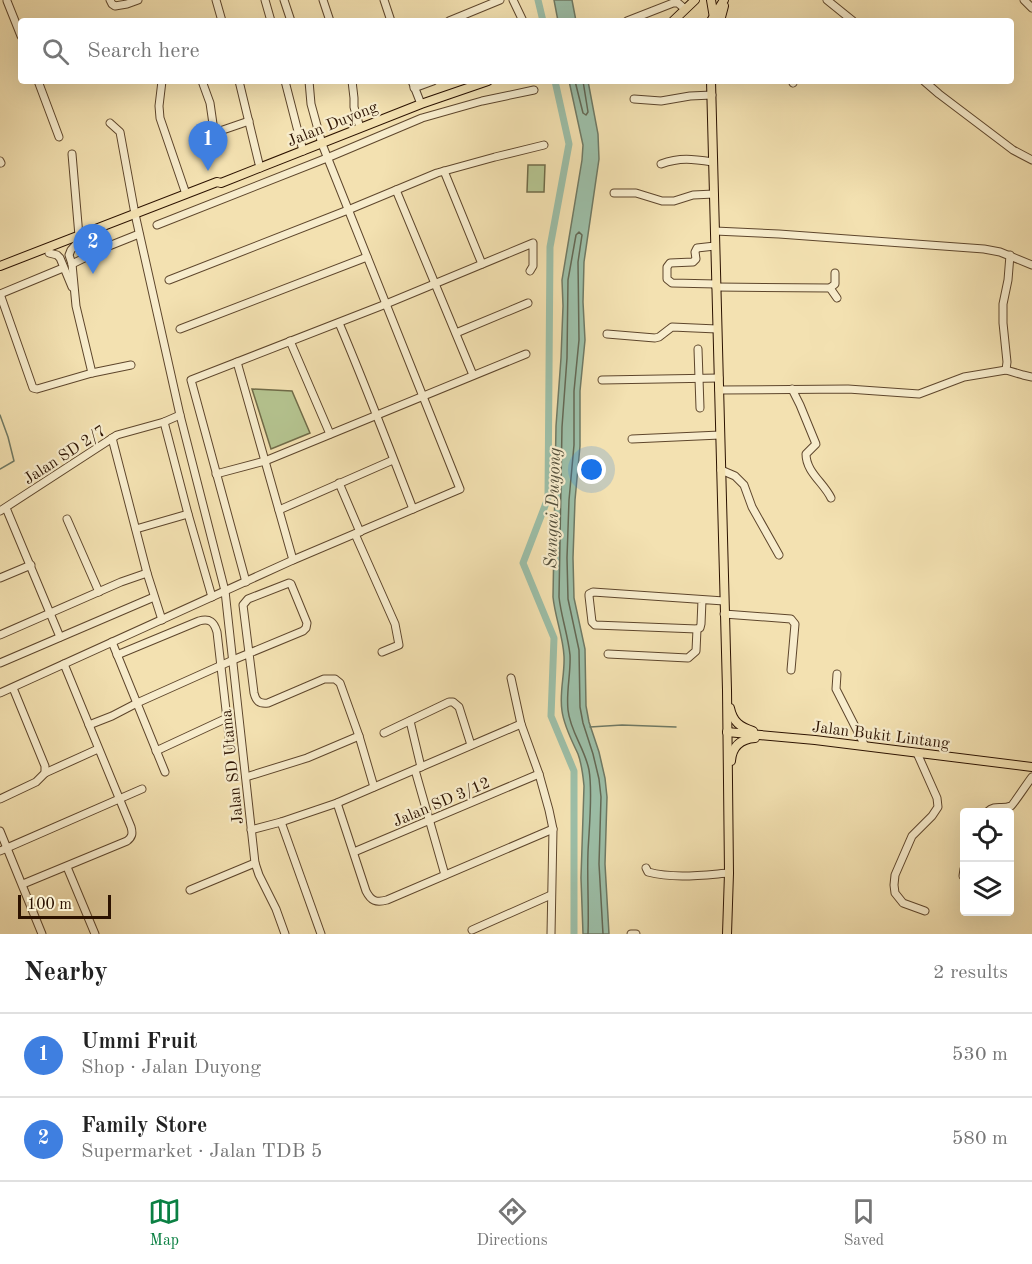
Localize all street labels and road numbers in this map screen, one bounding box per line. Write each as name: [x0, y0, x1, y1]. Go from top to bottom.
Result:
street label: Jalan Duyong: [285, 99, 381, 150]
street label: Jalan SD 2/7: [21, 423, 109, 488]
street label: Jalan SD Utama: [219, 709, 247, 825]
street label: Jalan Bukit Lintang: [811, 720, 951, 752]
street label: Jalan SD 3/12: [391, 775, 493, 830]

